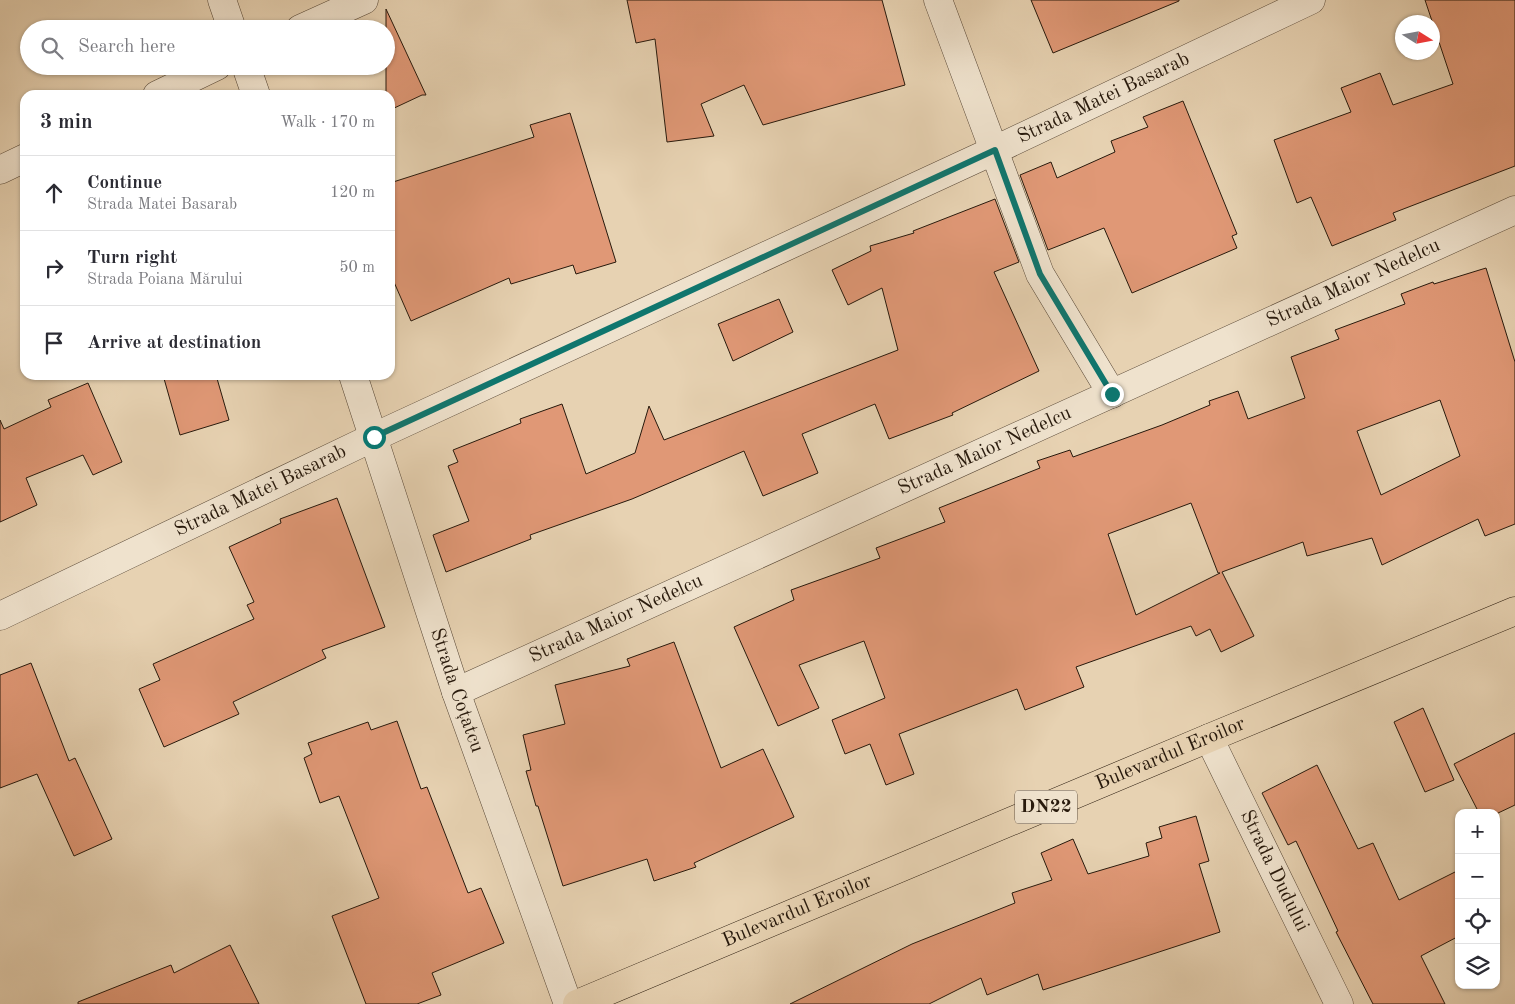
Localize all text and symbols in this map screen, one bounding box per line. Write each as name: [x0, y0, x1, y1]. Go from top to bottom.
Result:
north arrow: [1395, 15, 1440, 60]
search box: [20, 20, 395, 75]
icon: search: [38, 34, 66, 62]
text: Search here: [78, 38, 175, 57]
street label: Strada Matei Basarab: [1014, 49, 1193, 148]
text: 3 min: [40, 112, 93, 133]
text: Walk · 170 m: [280, 115, 375, 131]
text: Continue: [87, 174, 162, 193]
icon: ahead: [40, 179, 68, 207]
text: 120 m: [330, 185, 375, 201]
text: Strada Matei Basarab: [87, 197, 237, 213]
street label: Strada Maior Nedelcu: [1264, 235, 1444, 332]
text: Turn right: [87, 249, 177, 268]
icon: right: [40, 254, 68, 282]
text: 50 m: [339, 260, 375, 276]
text: Strada Poiana Mărului: [87, 272, 243, 288]
icon: arrive: [40, 329, 68, 357]
text: Arrive at destination: [87, 334, 261, 353]
route end: [1101, 383, 1124, 406]
street label: Strada Maior Nedelcu: [895, 403, 1075, 499]
route start: [363, 426, 386, 449]
street label: Strada Matei Basarab: [172, 442, 350, 541]
street label: Strada Maior Nedelcu: [526, 571, 706, 667]
street label: Strada Coțatcu: [426, 626, 487, 756]
street label: Bulevardul Eroilor: [1093, 714, 1248, 794]
road number: DN22: [1015, 790, 1077, 824]
street label: Strada Dudului: [1236, 807, 1312, 935]
map controls: [1455, 809, 1500, 989]
button: +: [1455, 809, 1500, 854]
button: −: [1455, 854, 1500, 899]
street label: Bulevardul Eroilor: [720, 871, 875, 952]
button: locate: [1455, 899, 1500, 944]
button: layers: [1455, 944, 1500, 989]

